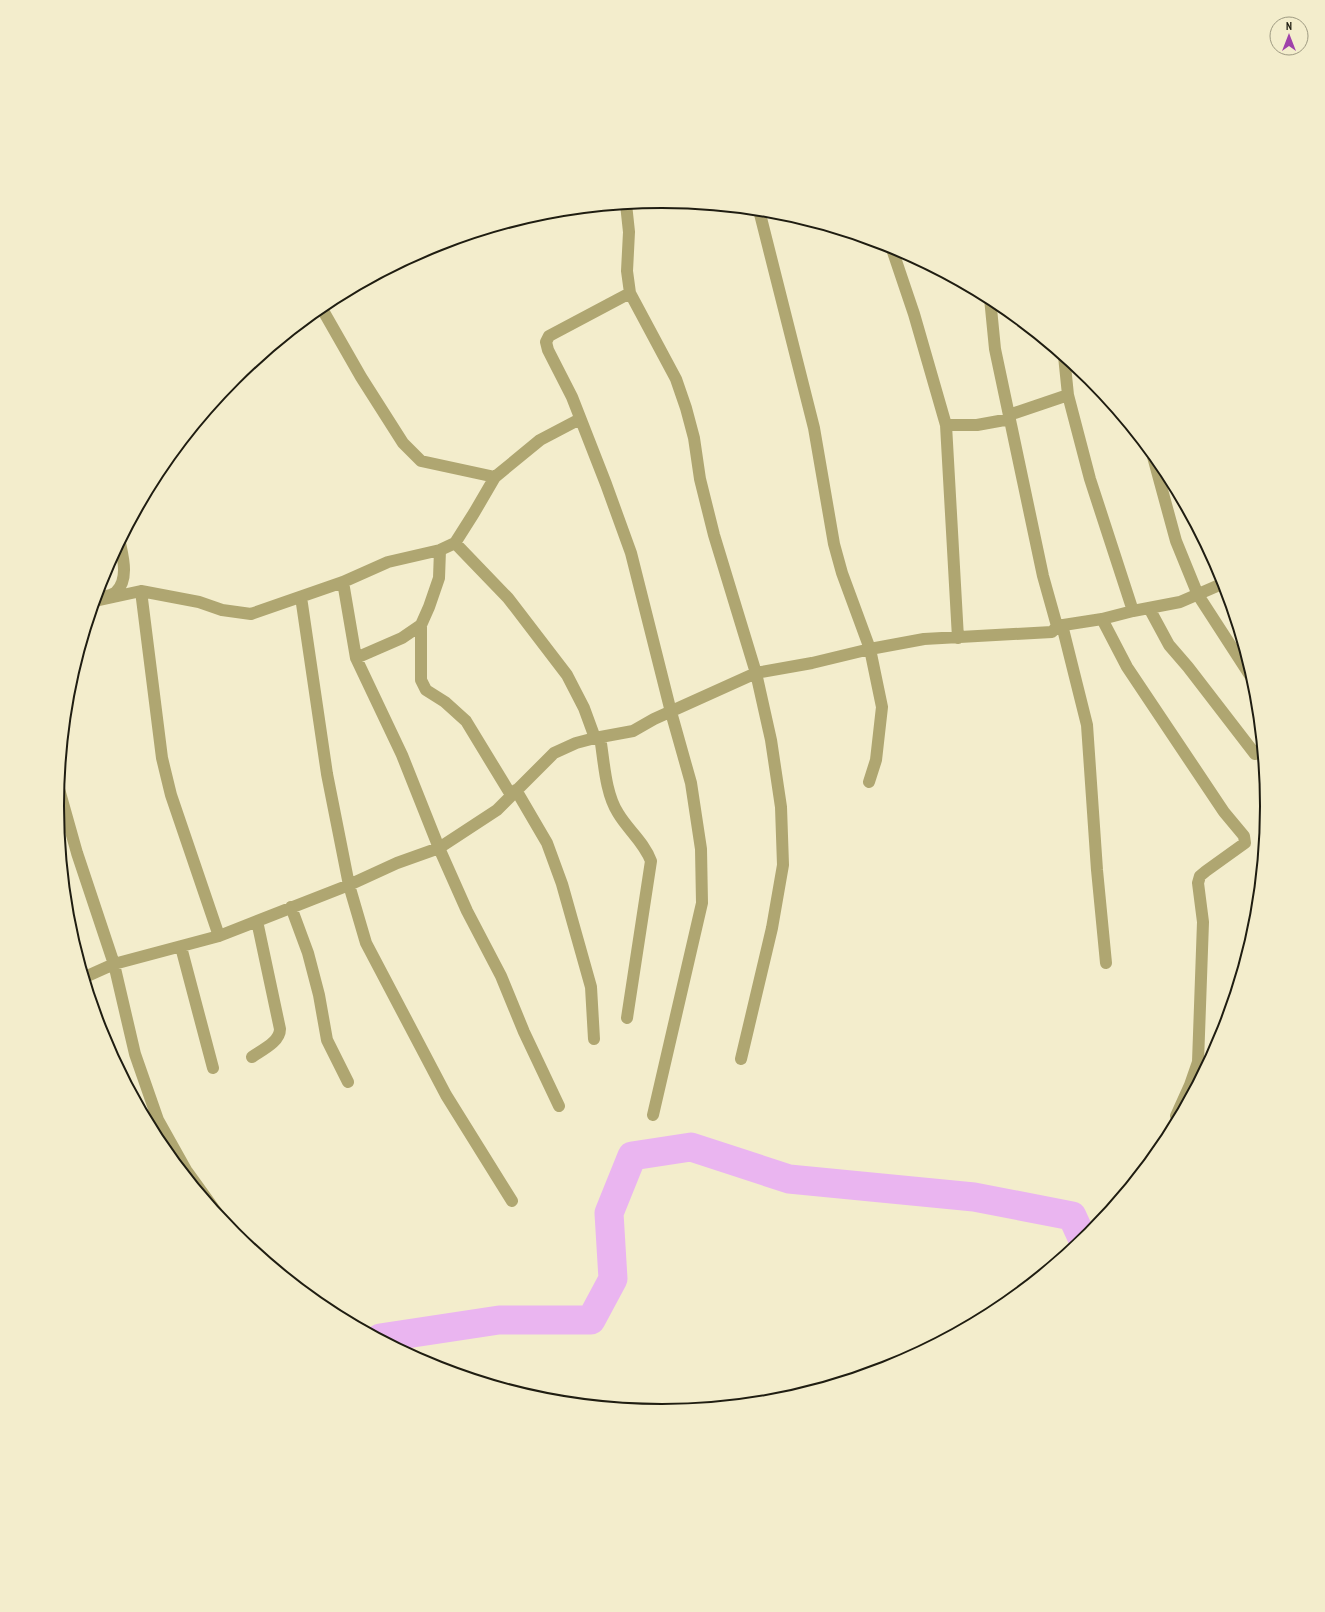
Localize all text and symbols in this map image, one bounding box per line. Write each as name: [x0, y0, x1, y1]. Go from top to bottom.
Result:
north arrow: [1269, 16, 1309, 56]
text: N: [1286, 19, 1292, 33]

